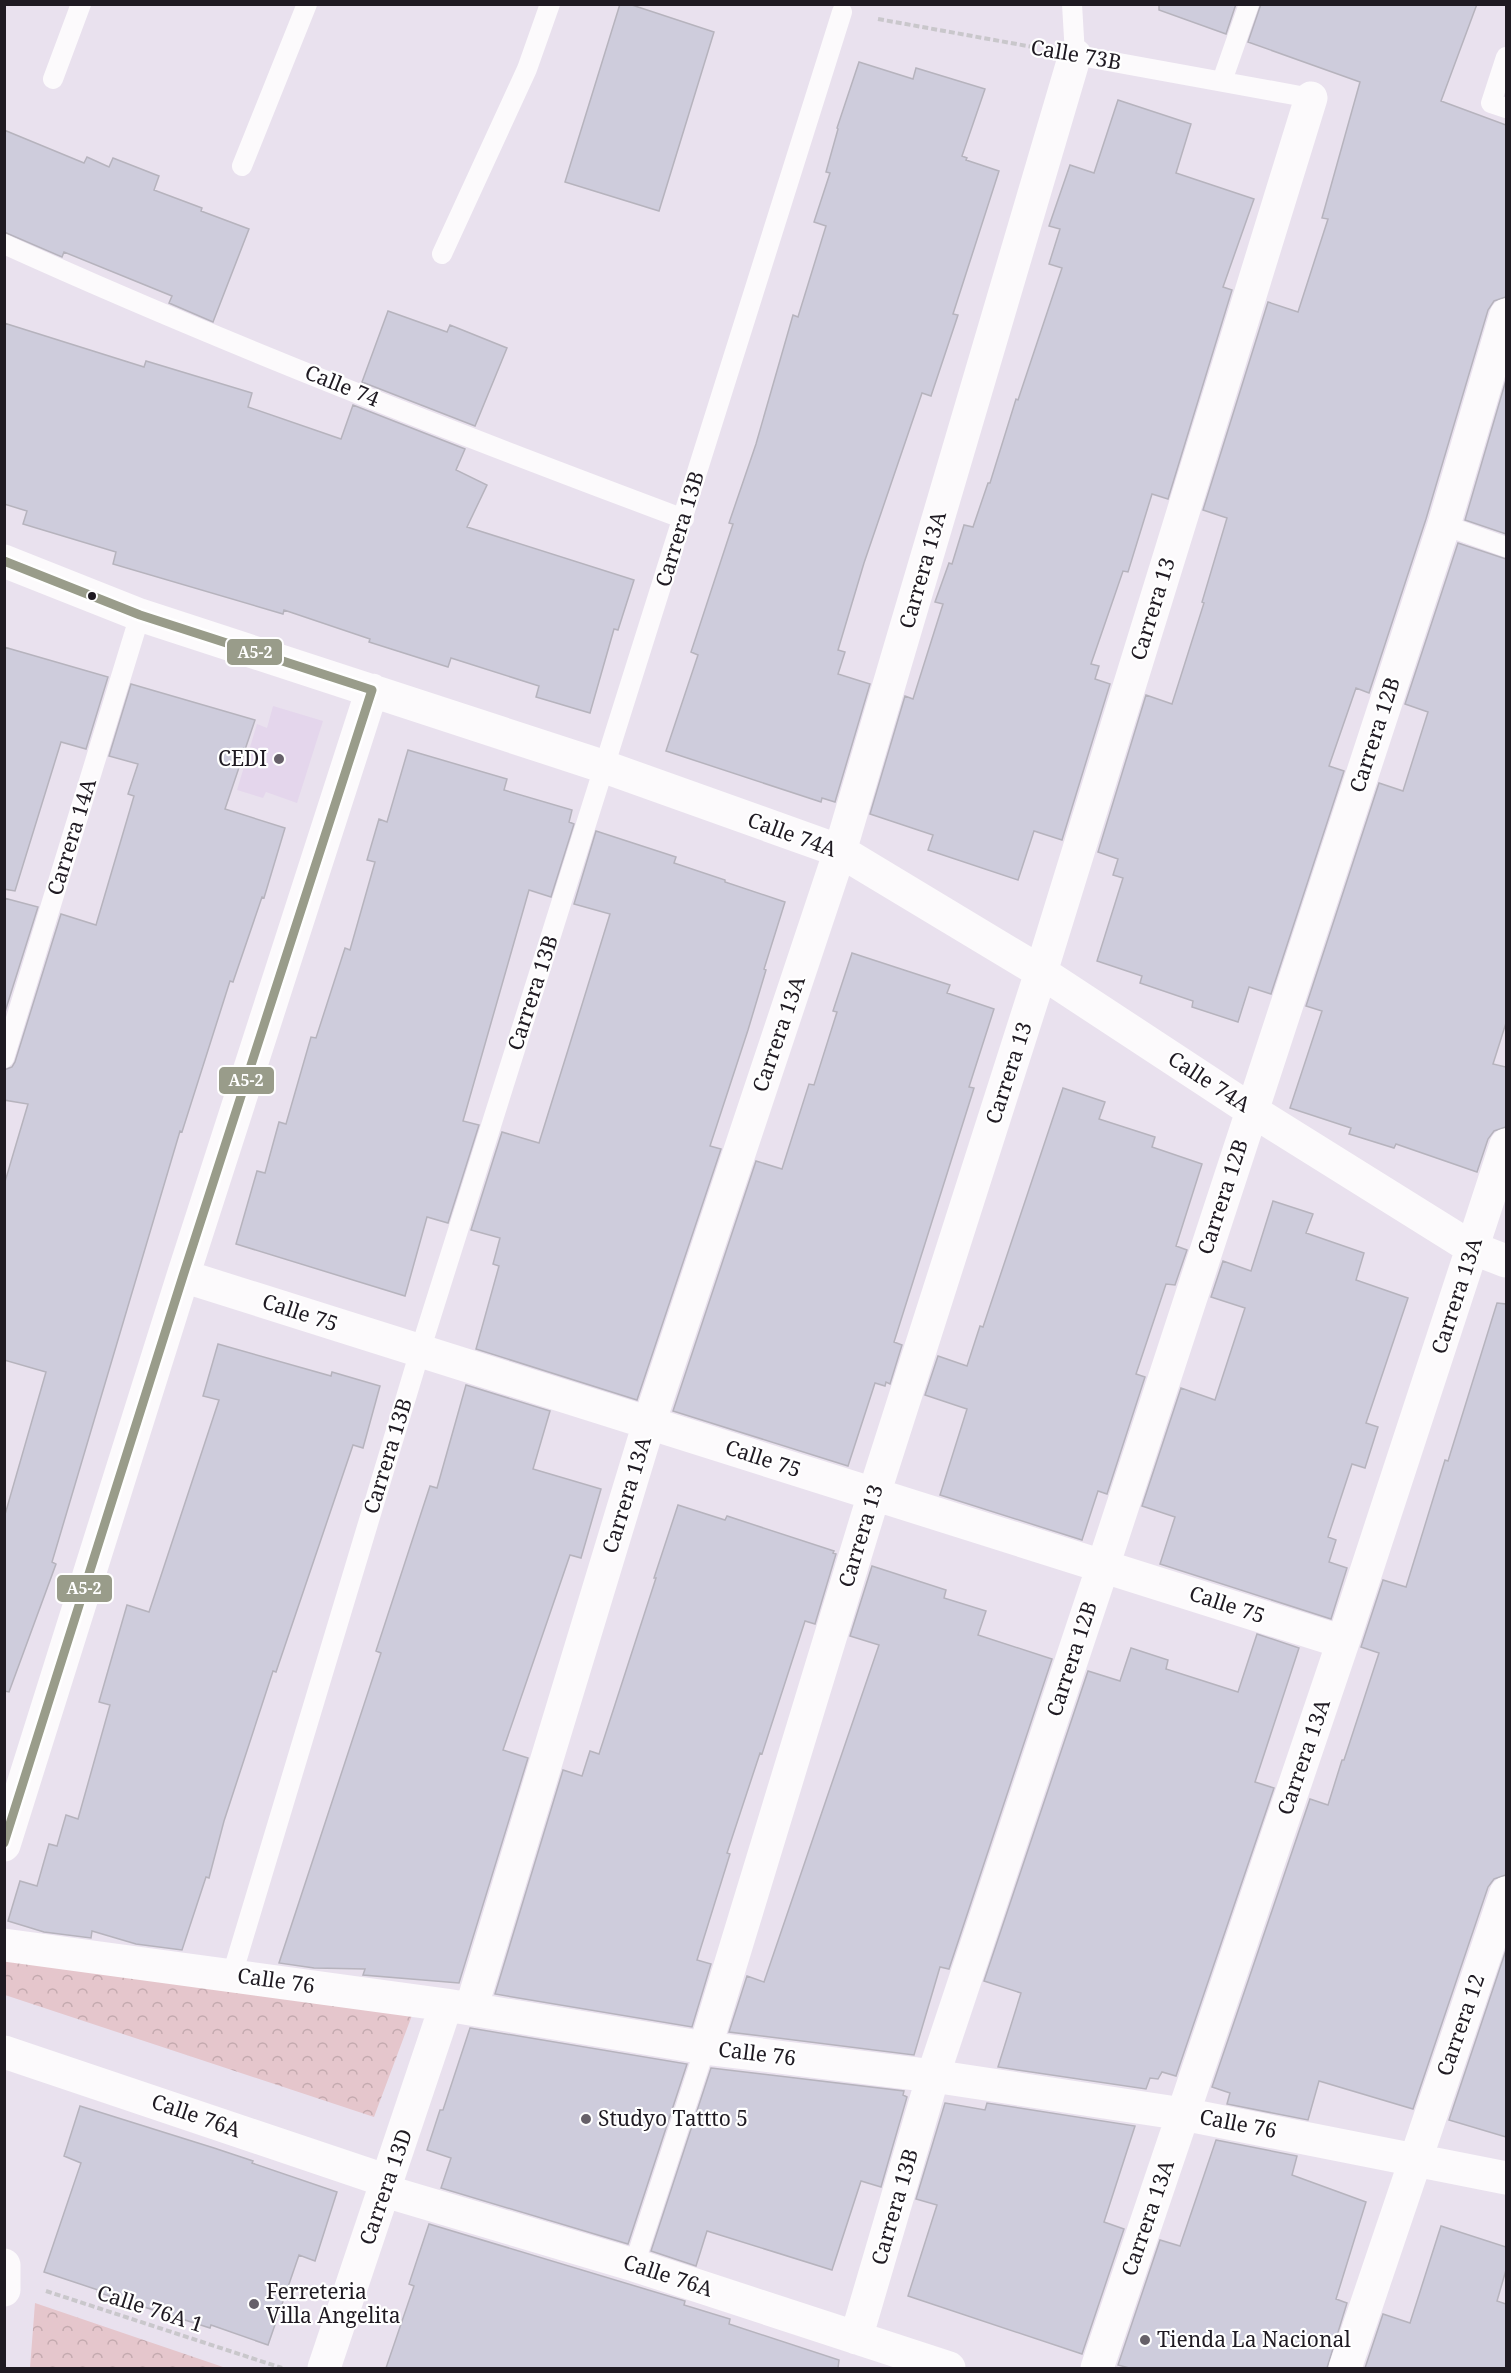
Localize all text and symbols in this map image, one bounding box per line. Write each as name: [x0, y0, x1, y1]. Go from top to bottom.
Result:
street label: Calle 73B: [1029, 32, 1124, 76]
street label: Calle 74: [301, 357, 384, 413]
street label: Carrera 13B: [648, 467, 710, 590]
street label: Carrera 13A: [892, 508, 952, 632]
street label: Carrera 13: [1123, 554, 1181, 663]
unlabelled marker: [86, 590, 98, 602]
line badge: A5-2: [226, 638, 283, 666]
text: A5-2: [237, 641, 273, 663]
street label: Carrera 12B: [1342, 673, 1406, 796]
place label: CEDI: [218, 744, 267, 772]
marker: CEDI: [272, 752, 286, 766]
street label: Carrera 14A: [40, 775, 102, 899]
street label: Calle 74A: [744, 805, 841, 863]
street label: Carrera 13B: [500, 931, 564, 1054]
street label: Carrera 13A: [745, 972, 811, 1095]
street label: Carrera 13: [978, 1018, 1038, 1127]
street label: Calle 74A: [1163, 1044, 1256, 1118]
line badge: A5-2: [218, 1066, 275, 1095]
text: A5-2: [228, 1069, 264, 1091]
street label: Carrera 12B: [1190, 1135, 1254, 1258]
street label: Carrera 13A: [1424, 1234, 1488, 1357]
street label: Calle 75: [259, 1287, 342, 1337]
street label: Carrera 13B: [356, 1394, 418, 1517]
street label: Carrera 13A: [595, 1433, 657, 1557]
street label: Calle 75: [722, 1433, 805, 1483]
street label: Carrera 13: [831, 1481, 889, 1590]
line badge: A5-2: [56, 1574, 113, 1603]
text: A5-2: [66, 1577, 102, 1599]
street label: Calle 75: [1186, 1579, 1269, 1629]
street label: Carrera 12B: [1039, 1597, 1103, 1720]
street label: Carrera 13A: [1270, 1695, 1336, 1818]
street label: Calle 76: [236, 1961, 317, 1999]
street label: Carrera 12: [1430, 1970, 1491, 2079]
street label: Calle 76: [717, 2034, 797, 2072]
street label: Calle 76A: [148, 2087, 245, 2143]
street label: Calle 76: [1197, 2102, 1279, 2144]
place label: Studyo Tattto 5: [598, 2104, 748, 2132]
marker: Studyo Tattto 5: [579, 2112, 593, 2126]
street label: Carrera 13D: [352, 2125, 418, 2249]
street label: Carrera 13B: [864, 2145, 924, 2268]
street label: Carrera 13A: [1114, 2156, 1180, 2279]
street label: Calle 76A: [620, 2247, 717, 2303]
place label: Ferreteria Villa Angelita: [266, 2277, 401, 2329]
street label: Calle 76A 1: [94, 2278, 207, 2338]
marker: Ferreteria Villa Angelita: [247, 2297, 261, 2311]
place label: Tienda La Nacional: [1157, 2325, 1351, 2353]
marker: Tienda La Nacional: [1138, 2333, 1152, 2347]

